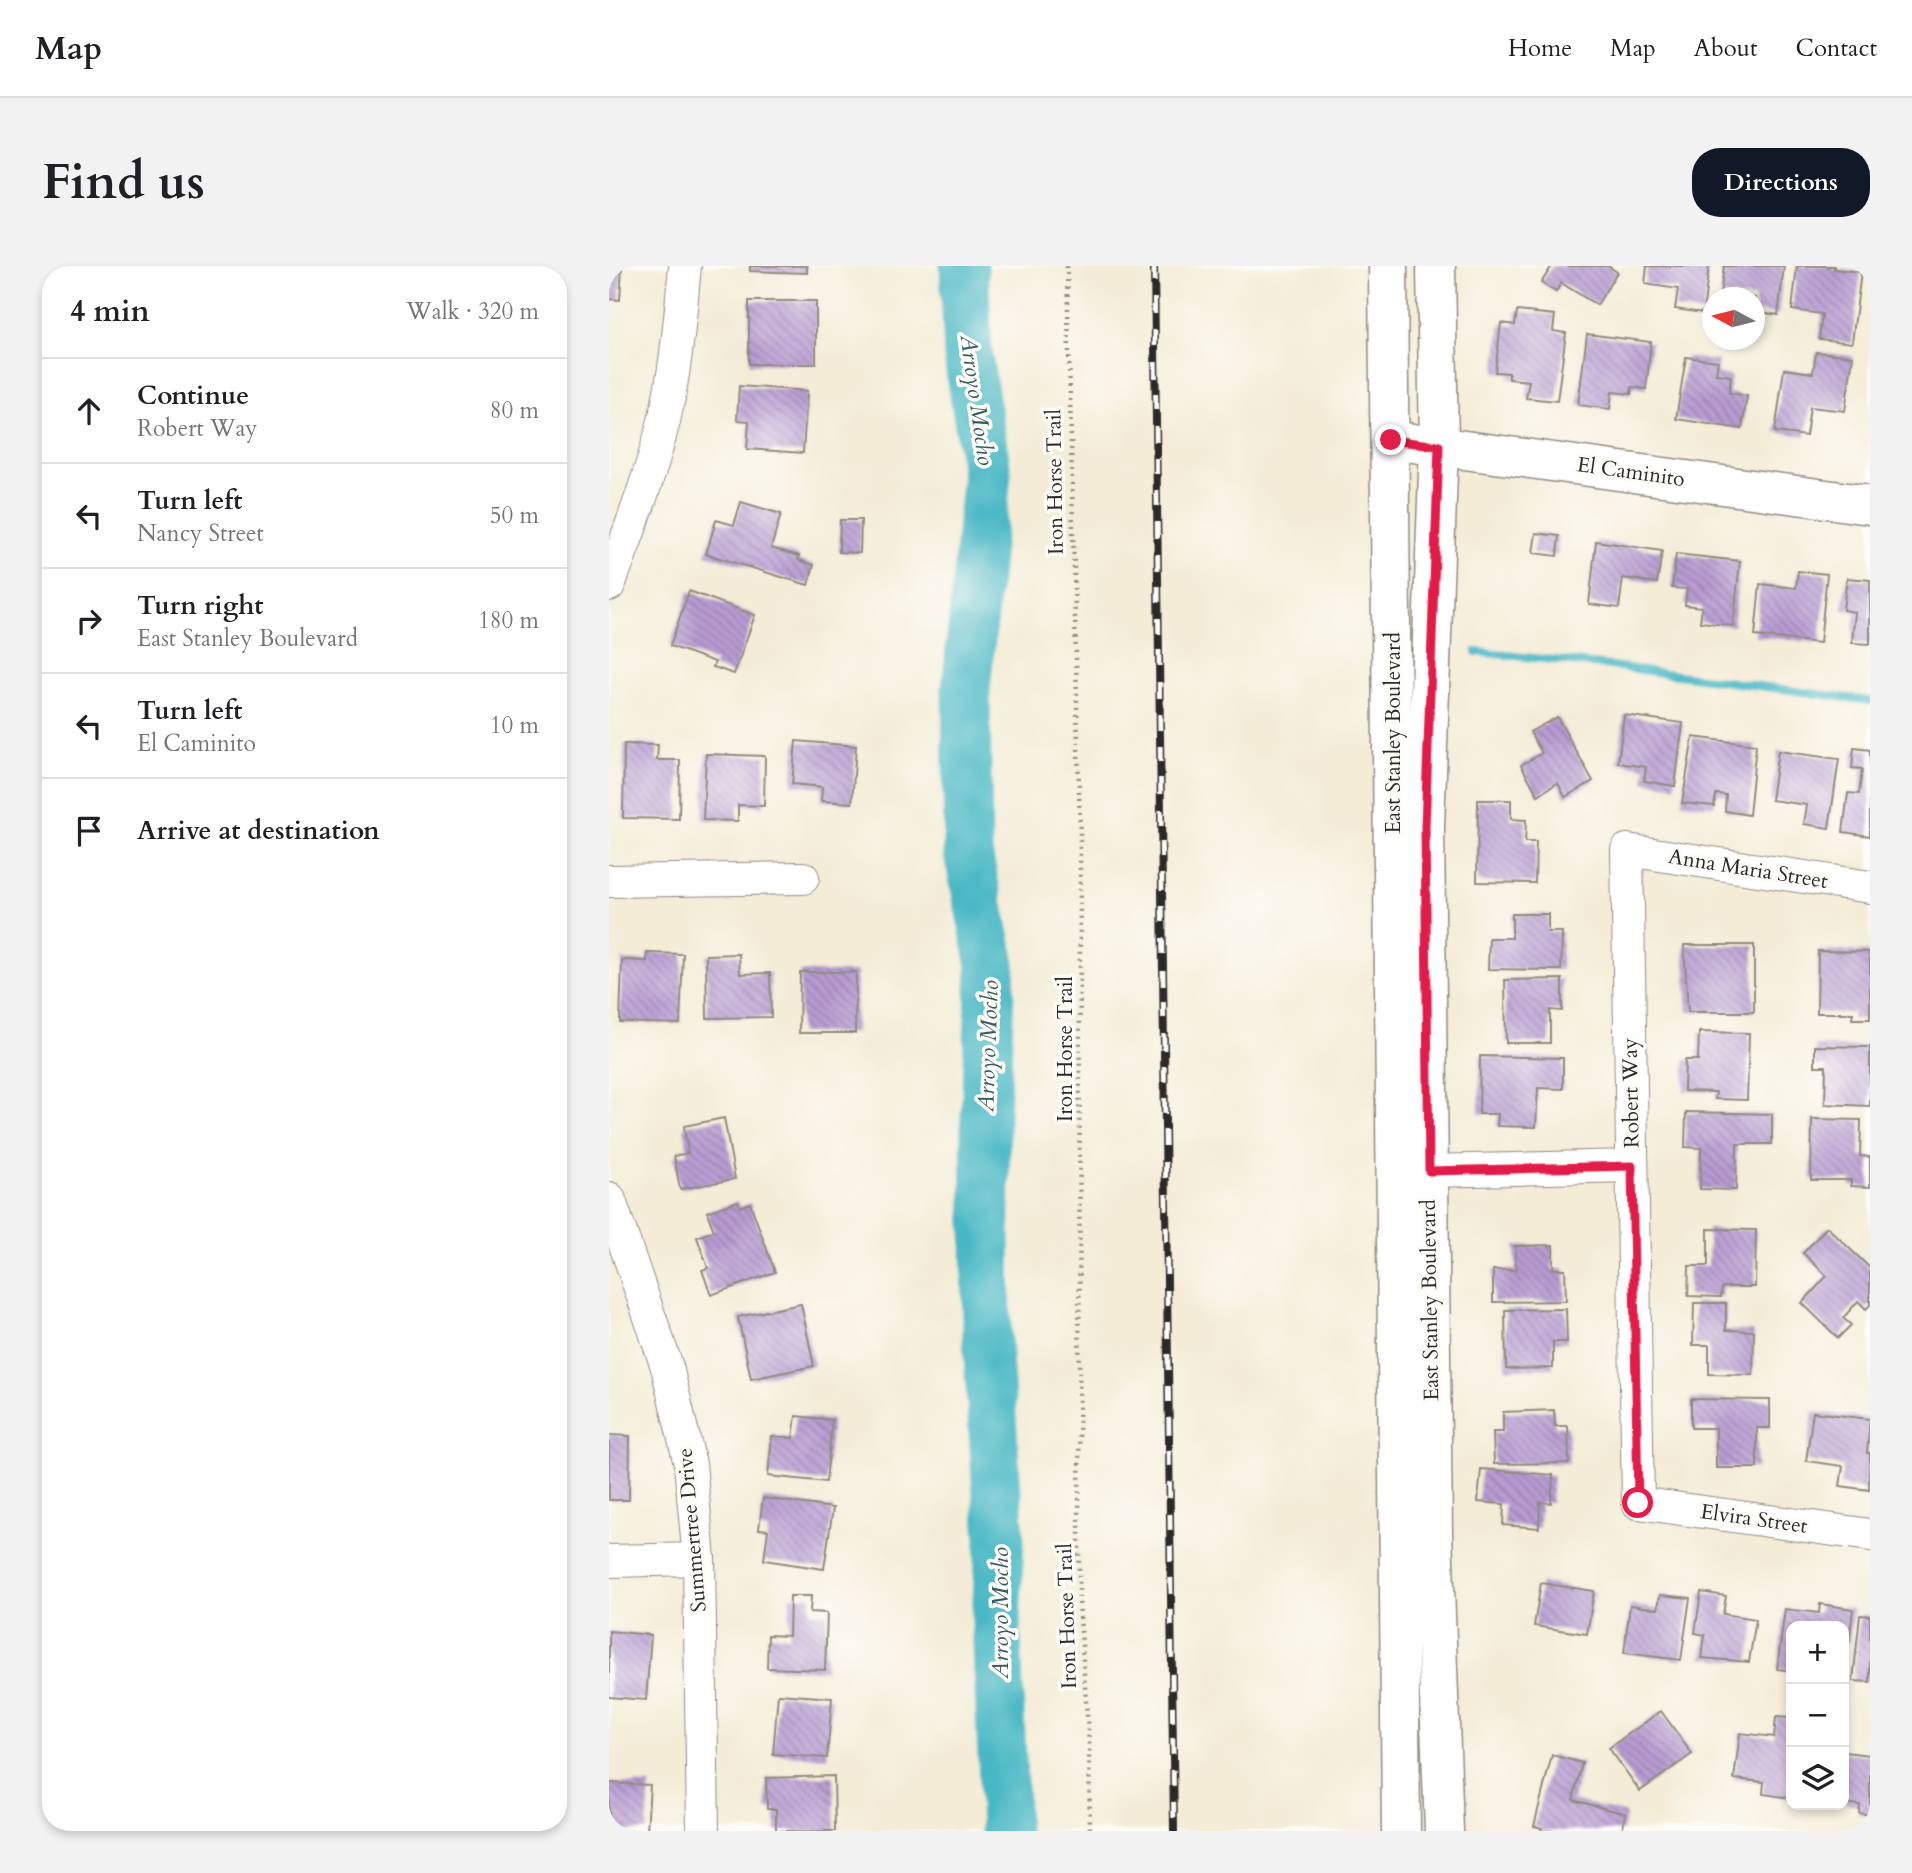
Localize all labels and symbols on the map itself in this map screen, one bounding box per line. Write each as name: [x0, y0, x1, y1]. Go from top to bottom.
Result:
north arrow: [1702, 287, 1765, 350]
water label: Arroyo Mocho: [952, 332, 1002, 468]
street label: Iron Horse Trail: [1039, 409, 1071, 555]
route end: [1375, 424, 1406, 455]
street label: El Caminito: [1575, 450, 1687, 494]
street label: East Stanley Boulevard: [1379, 632, 1408, 834]
street label: Anna Maria Street: [1666, 842, 1830, 896]
street label: Iron Horse Trail: [1051, 976, 1080, 1122]
water label: Arroyo Mocho: [970, 979, 1006, 1113]
street label: Robert Way: [1616, 1038, 1646, 1148]
street label: East Stanley Boulevard: [1414, 1199, 1446, 1401]
street label: Summertree Drive: [670, 1447, 714, 1613]
route start: [1622, 1487, 1653, 1518]
street label: Elvira Street: [1699, 1497, 1810, 1541]
street label: Iron Horse Trail: [1050, 1543, 1084, 1689]
water label: Arroyo Mocho: [985, 1547, 1016, 1680]

